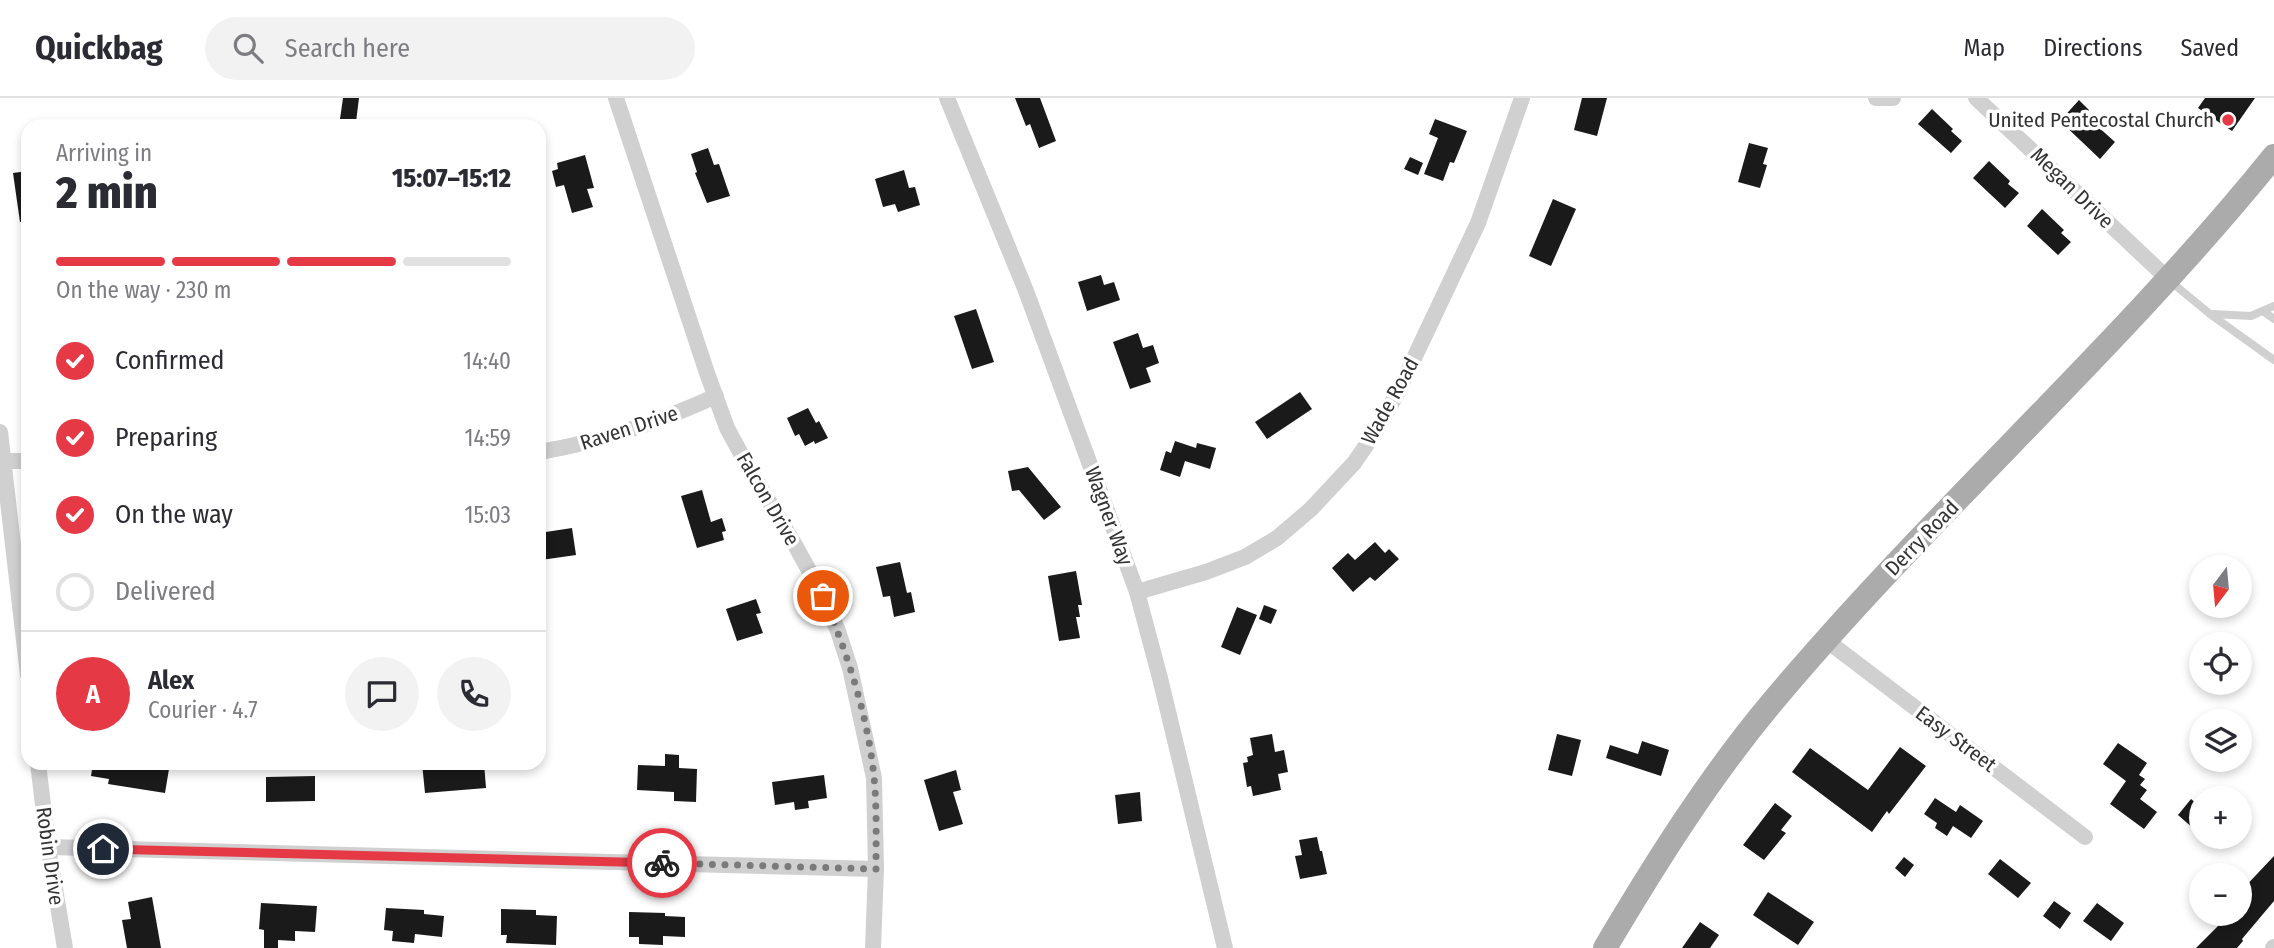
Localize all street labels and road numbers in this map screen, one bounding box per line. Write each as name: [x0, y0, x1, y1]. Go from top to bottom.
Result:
street label: Megan Drive: [2025, 142, 2119, 234]
street label: Wade Road: [1355, 353, 1425, 449]
street label: Raven Drive: [577, 400, 681, 456]
street label: Falcon Drive: [731, 448, 805, 550]
street label: Wagner Way: [1079, 463, 1139, 570]
street label: Derry Road: [1880, 495, 1964, 581]
street label: Easy Street: [1910, 700, 2002, 778]
street label: Robin Drive: [30, 805, 70, 907]

